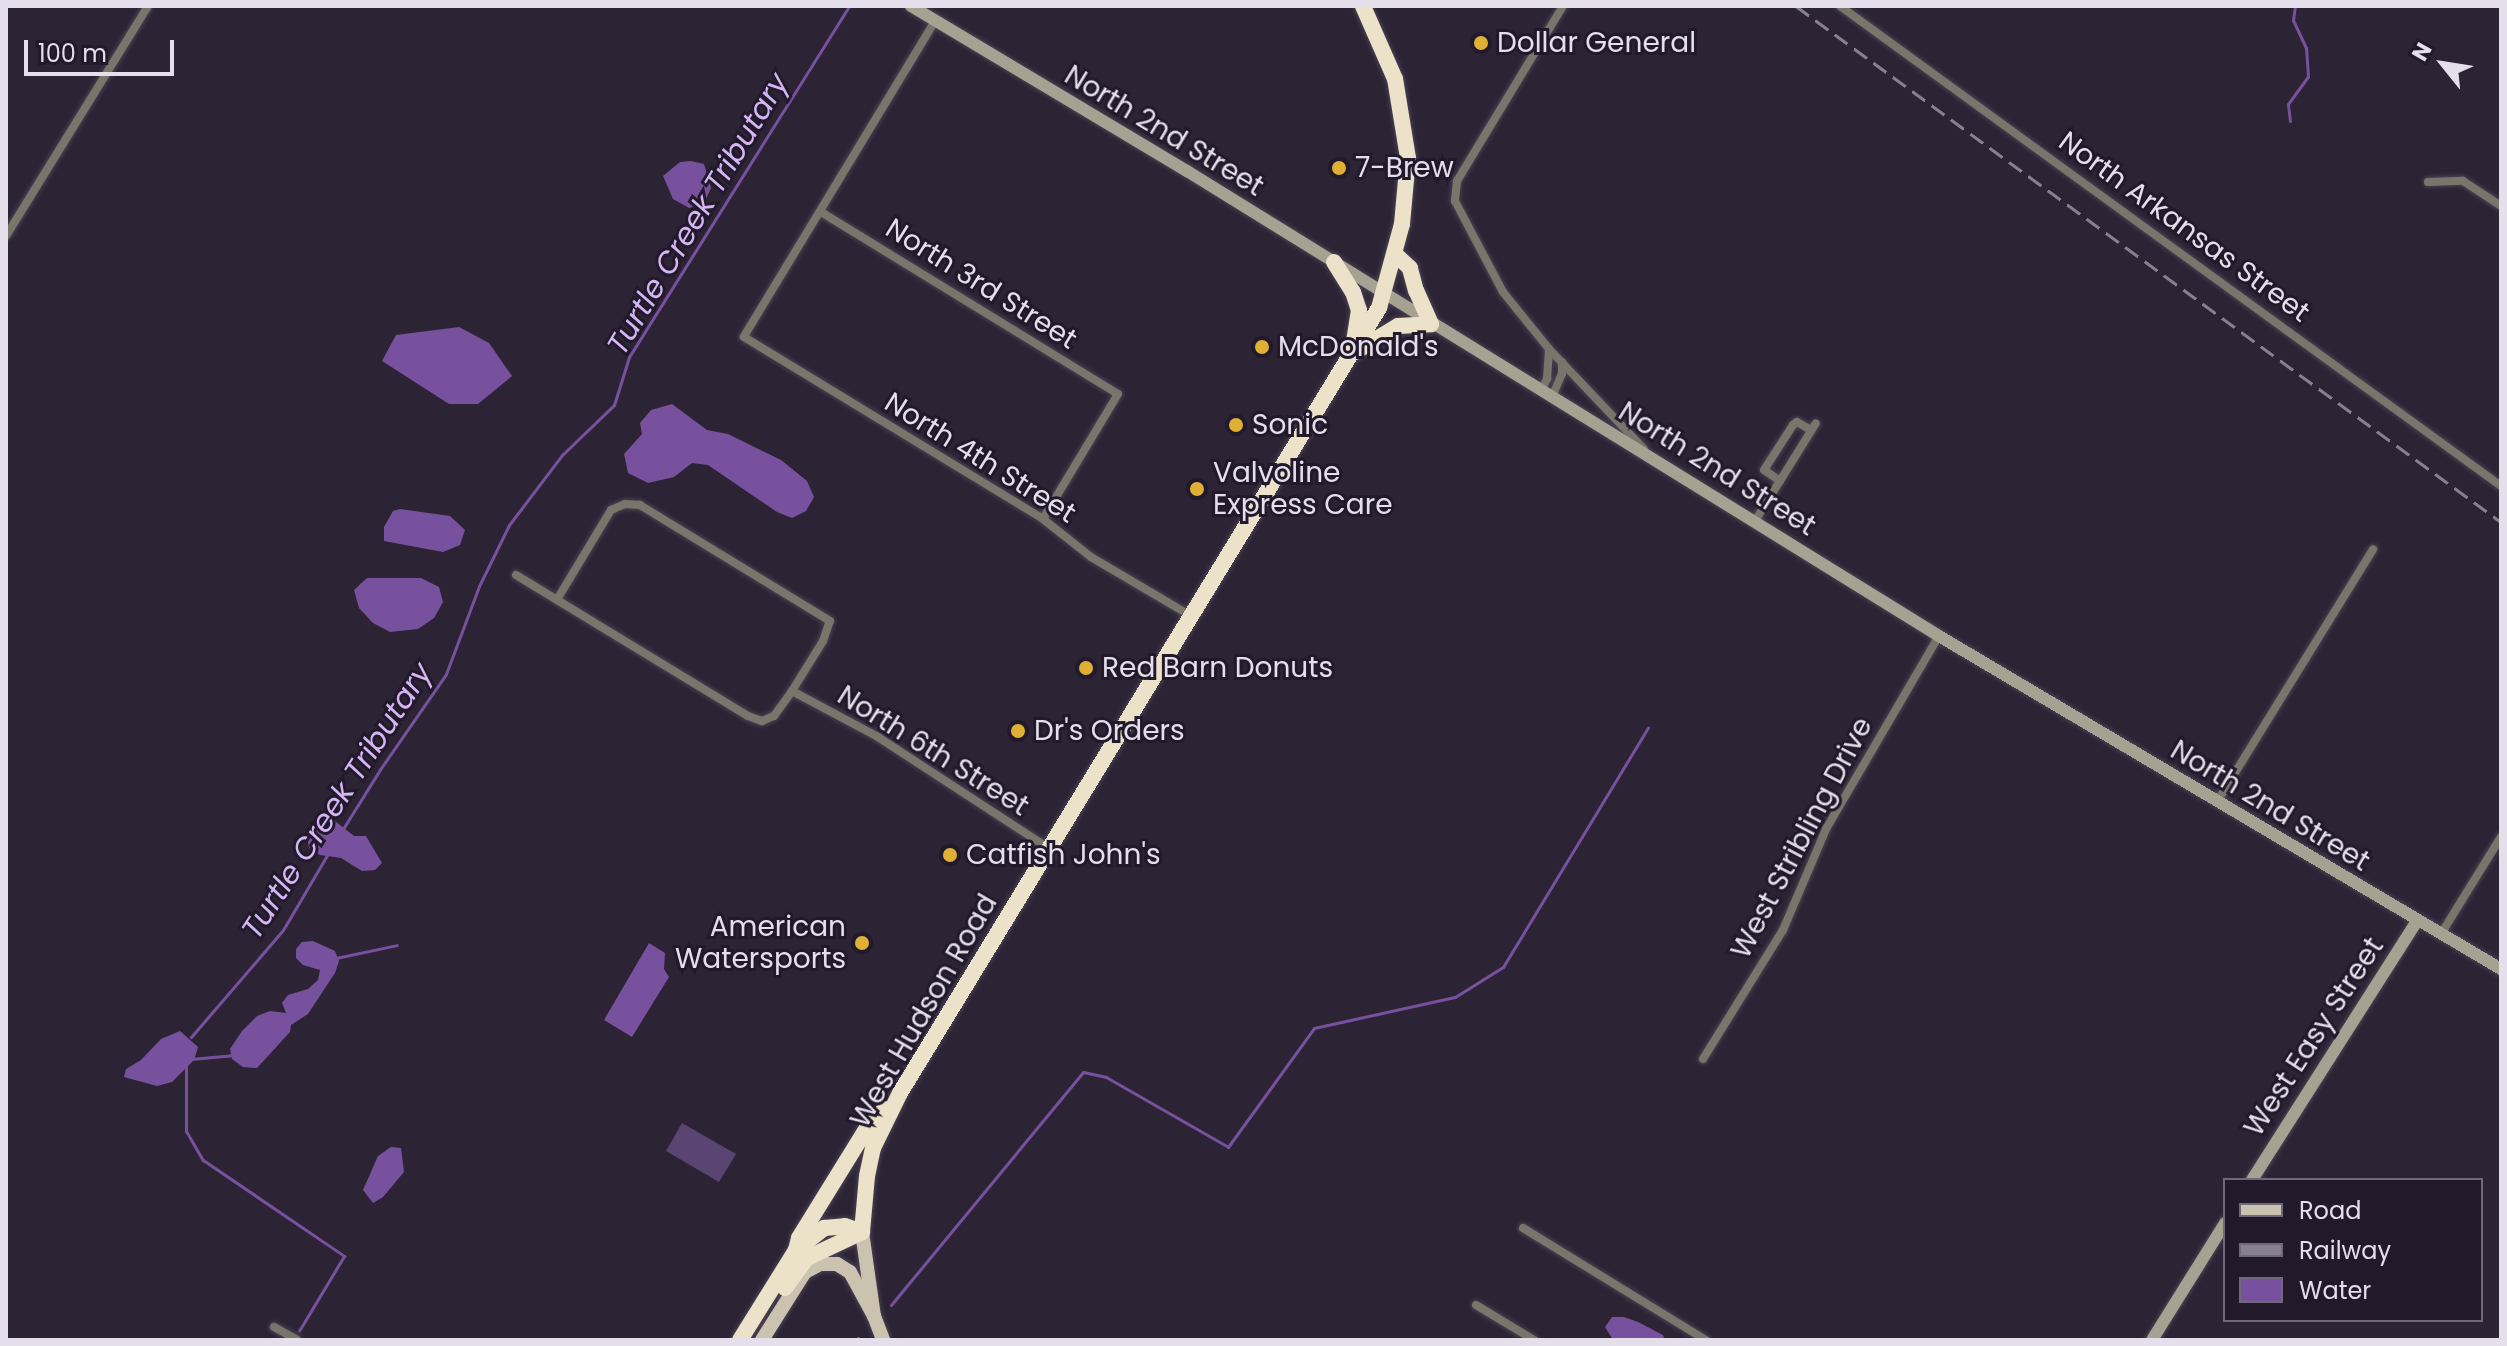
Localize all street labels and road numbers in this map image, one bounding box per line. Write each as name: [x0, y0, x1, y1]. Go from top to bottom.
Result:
street label: North 2nd Street: [1058, 58, 1270, 204]
street label: North Arkansas Street: [2052, 125, 2316, 329]
street label: North 3rd Street: [879, 212, 1083, 356]
street label: North 4th Street: [878, 386, 1082, 530]
street label: North 2nd Street: [1612, 395, 1822, 543]
street label: North 6th Street: [831, 679, 1035, 823]
street label: West Stribling Drive: [1724, 712, 1880, 964]
street label: North 2nd Street: [2164, 733, 2376, 879]
street label: West Hudson Road: [843, 888, 1005, 1134]
street label: West Easy Street: [2237, 931, 2391, 1143]

